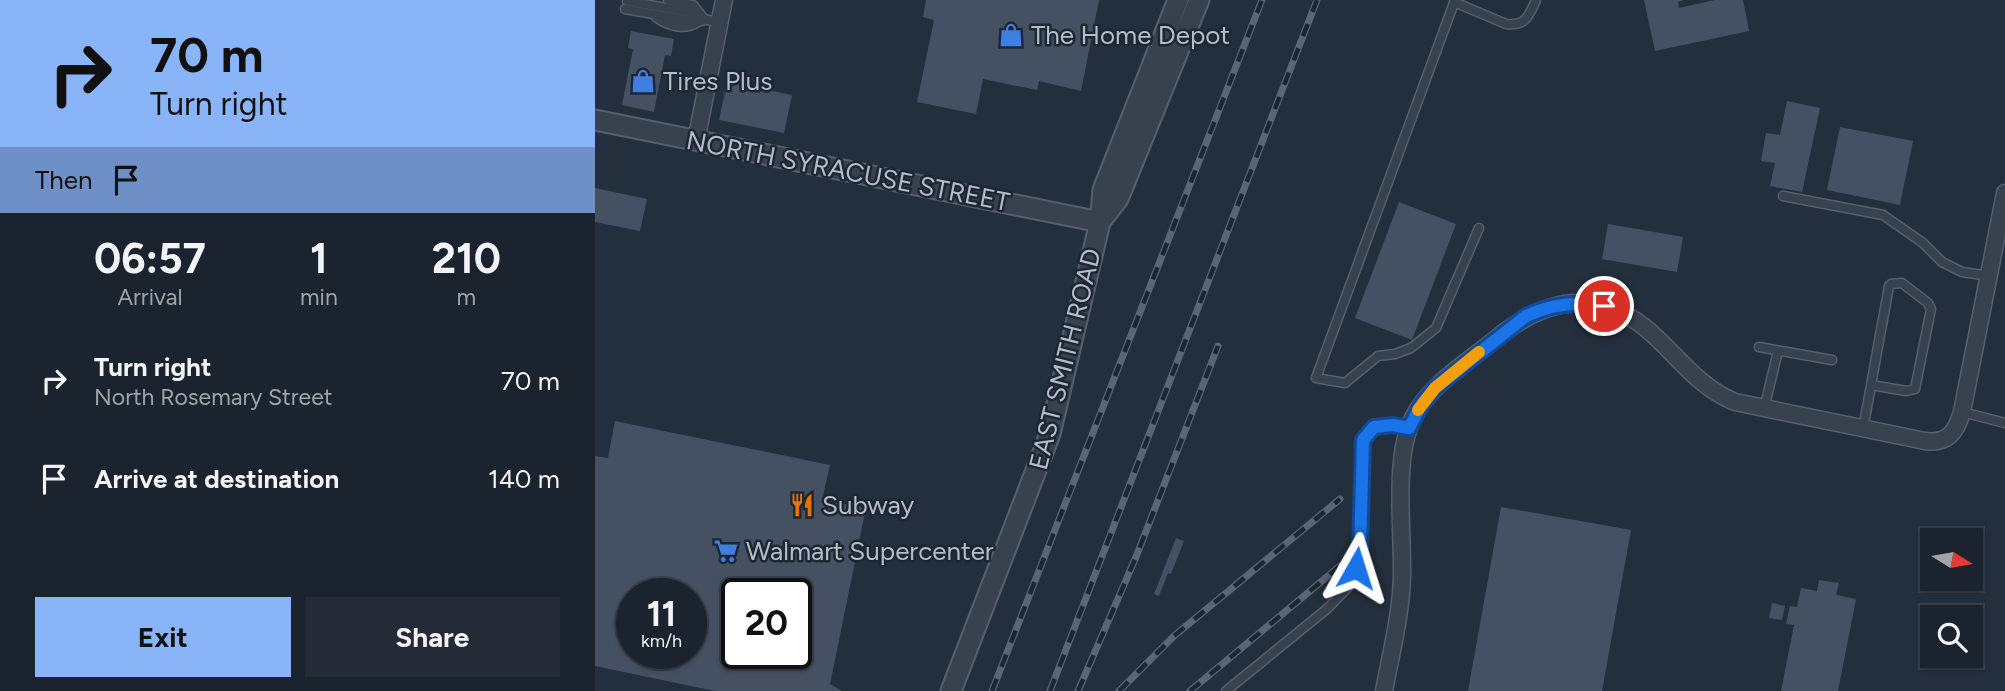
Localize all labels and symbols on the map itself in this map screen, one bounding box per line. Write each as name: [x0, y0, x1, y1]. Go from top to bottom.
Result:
place label: The Home Depot: [1031, 19, 1230, 51]
shop icon: The Home Depot: [997, 21, 1025, 49]
place label: Tires Plus: [663, 65, 772, 97]
shop icon: Tires Plus: [629, 67, 657, 95]
street label: NORTH SYRACUSE STREET: [684, 124, 1013, 218]
street label: EAST SMITH ROAD: [1022, 245, 1108, 473]
pin: [1574, 276, 1634, 336]
place label: Subway: [822, 489, 915, 521]
restaurant icon: Subway: [788, 491, 816, 519]
north arrow: [1920, 528, 1983, 592]
position arrow: [1319, 531, 1393, 605]
place label: Walmart Supercenter: [746, 535, 994, 567]
supermarket icon: Walmart Supercenter: [712, 537, 740, 565]
speed limit sign: 20: [721, 578, 812, 669]

